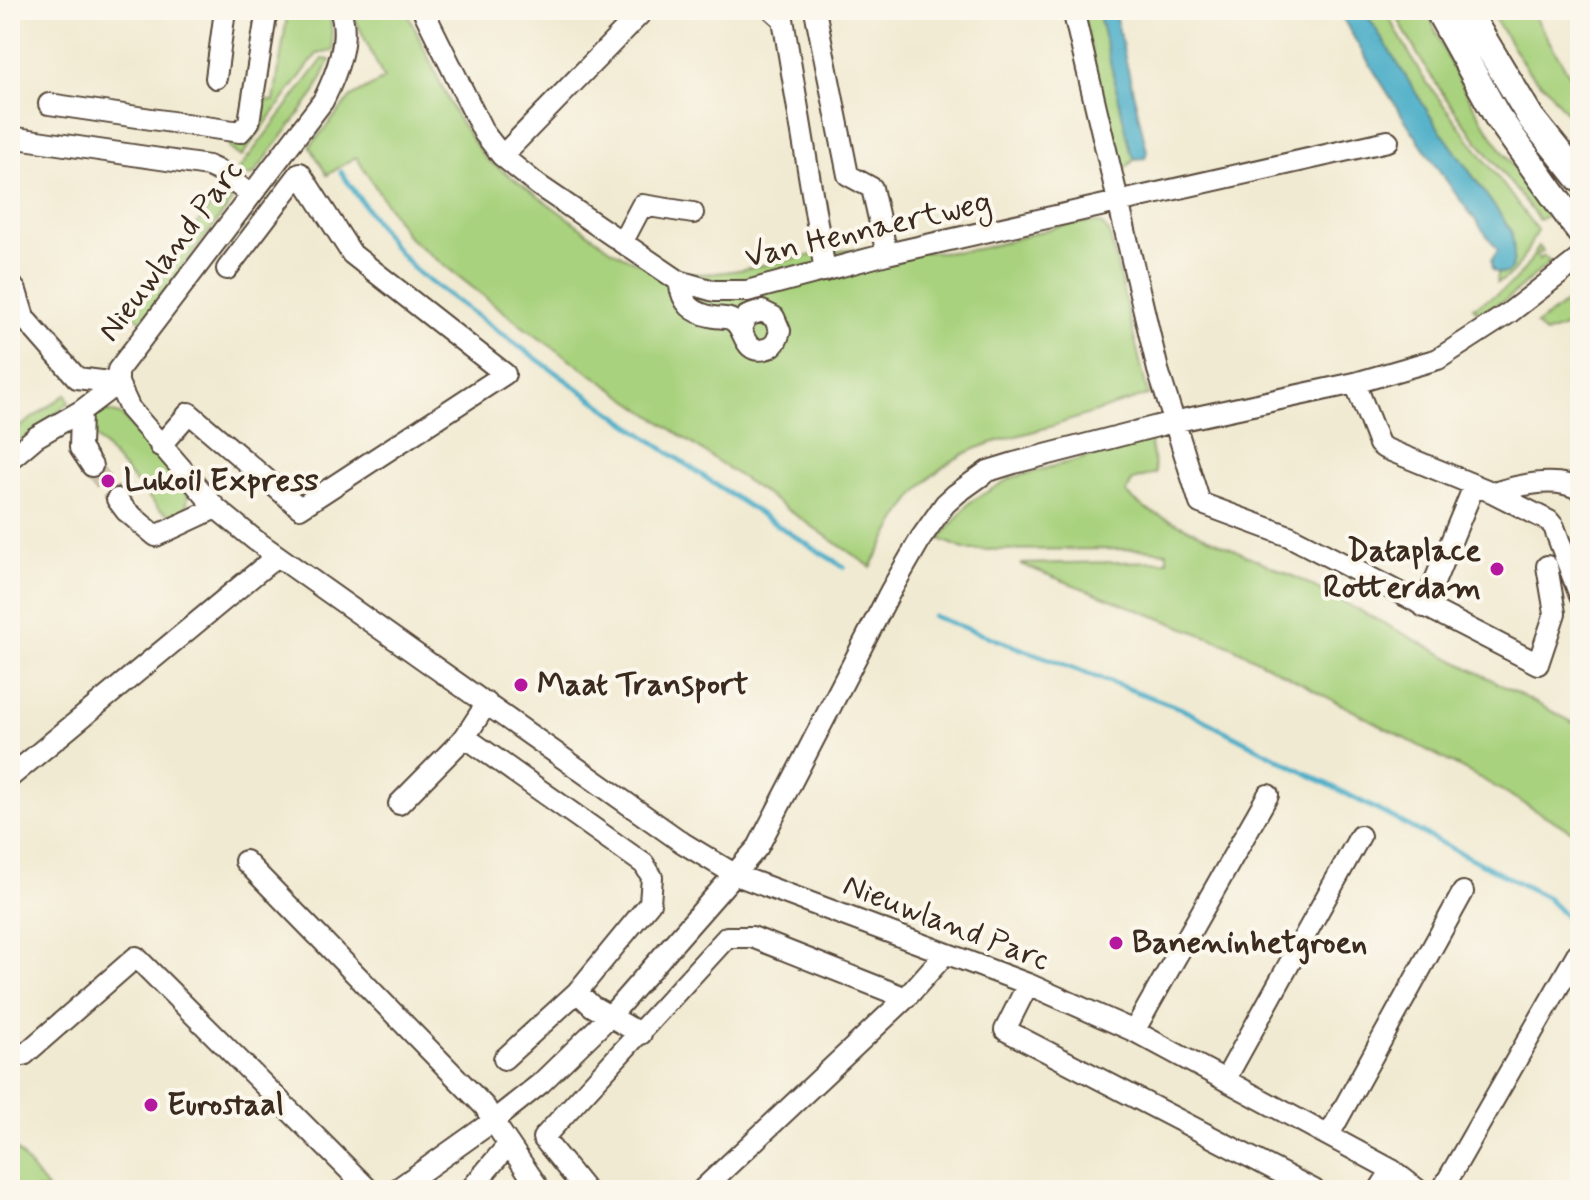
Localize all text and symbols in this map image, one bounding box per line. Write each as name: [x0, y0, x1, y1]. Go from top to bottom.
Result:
street label: Nieuwland Parc: [89, 152, 253, 350]
street label: Van Hennaertweg: [741, 181, 996, 281]
place label: Lukoil Express: [124, 460, 319, 502]
marker: Lukoil Express: [99, 472, 117, 490]
place label: Dataplace Rotterdam: [1323, 530, 1481, 609]
marker: Dataplace Rotterdam: [1488, 560, 1506, 578]
place label: Maat Transport: [537, 664, 748, 706]
marker: Maat Transport: [512, 676, 530, 694]
street label: Nieuwland Parc: [837, 864, 1055, 982]
place label: Baneninhetgroen: [1132, 922, 1367, 965]
marker: Baneninhetgroen: [1107, 934, 1125, 952]
place label: Eurostaal: [167, 1084, 284, 1126]
marker: Eurostaal: [142, 1096, 160, 1114]

